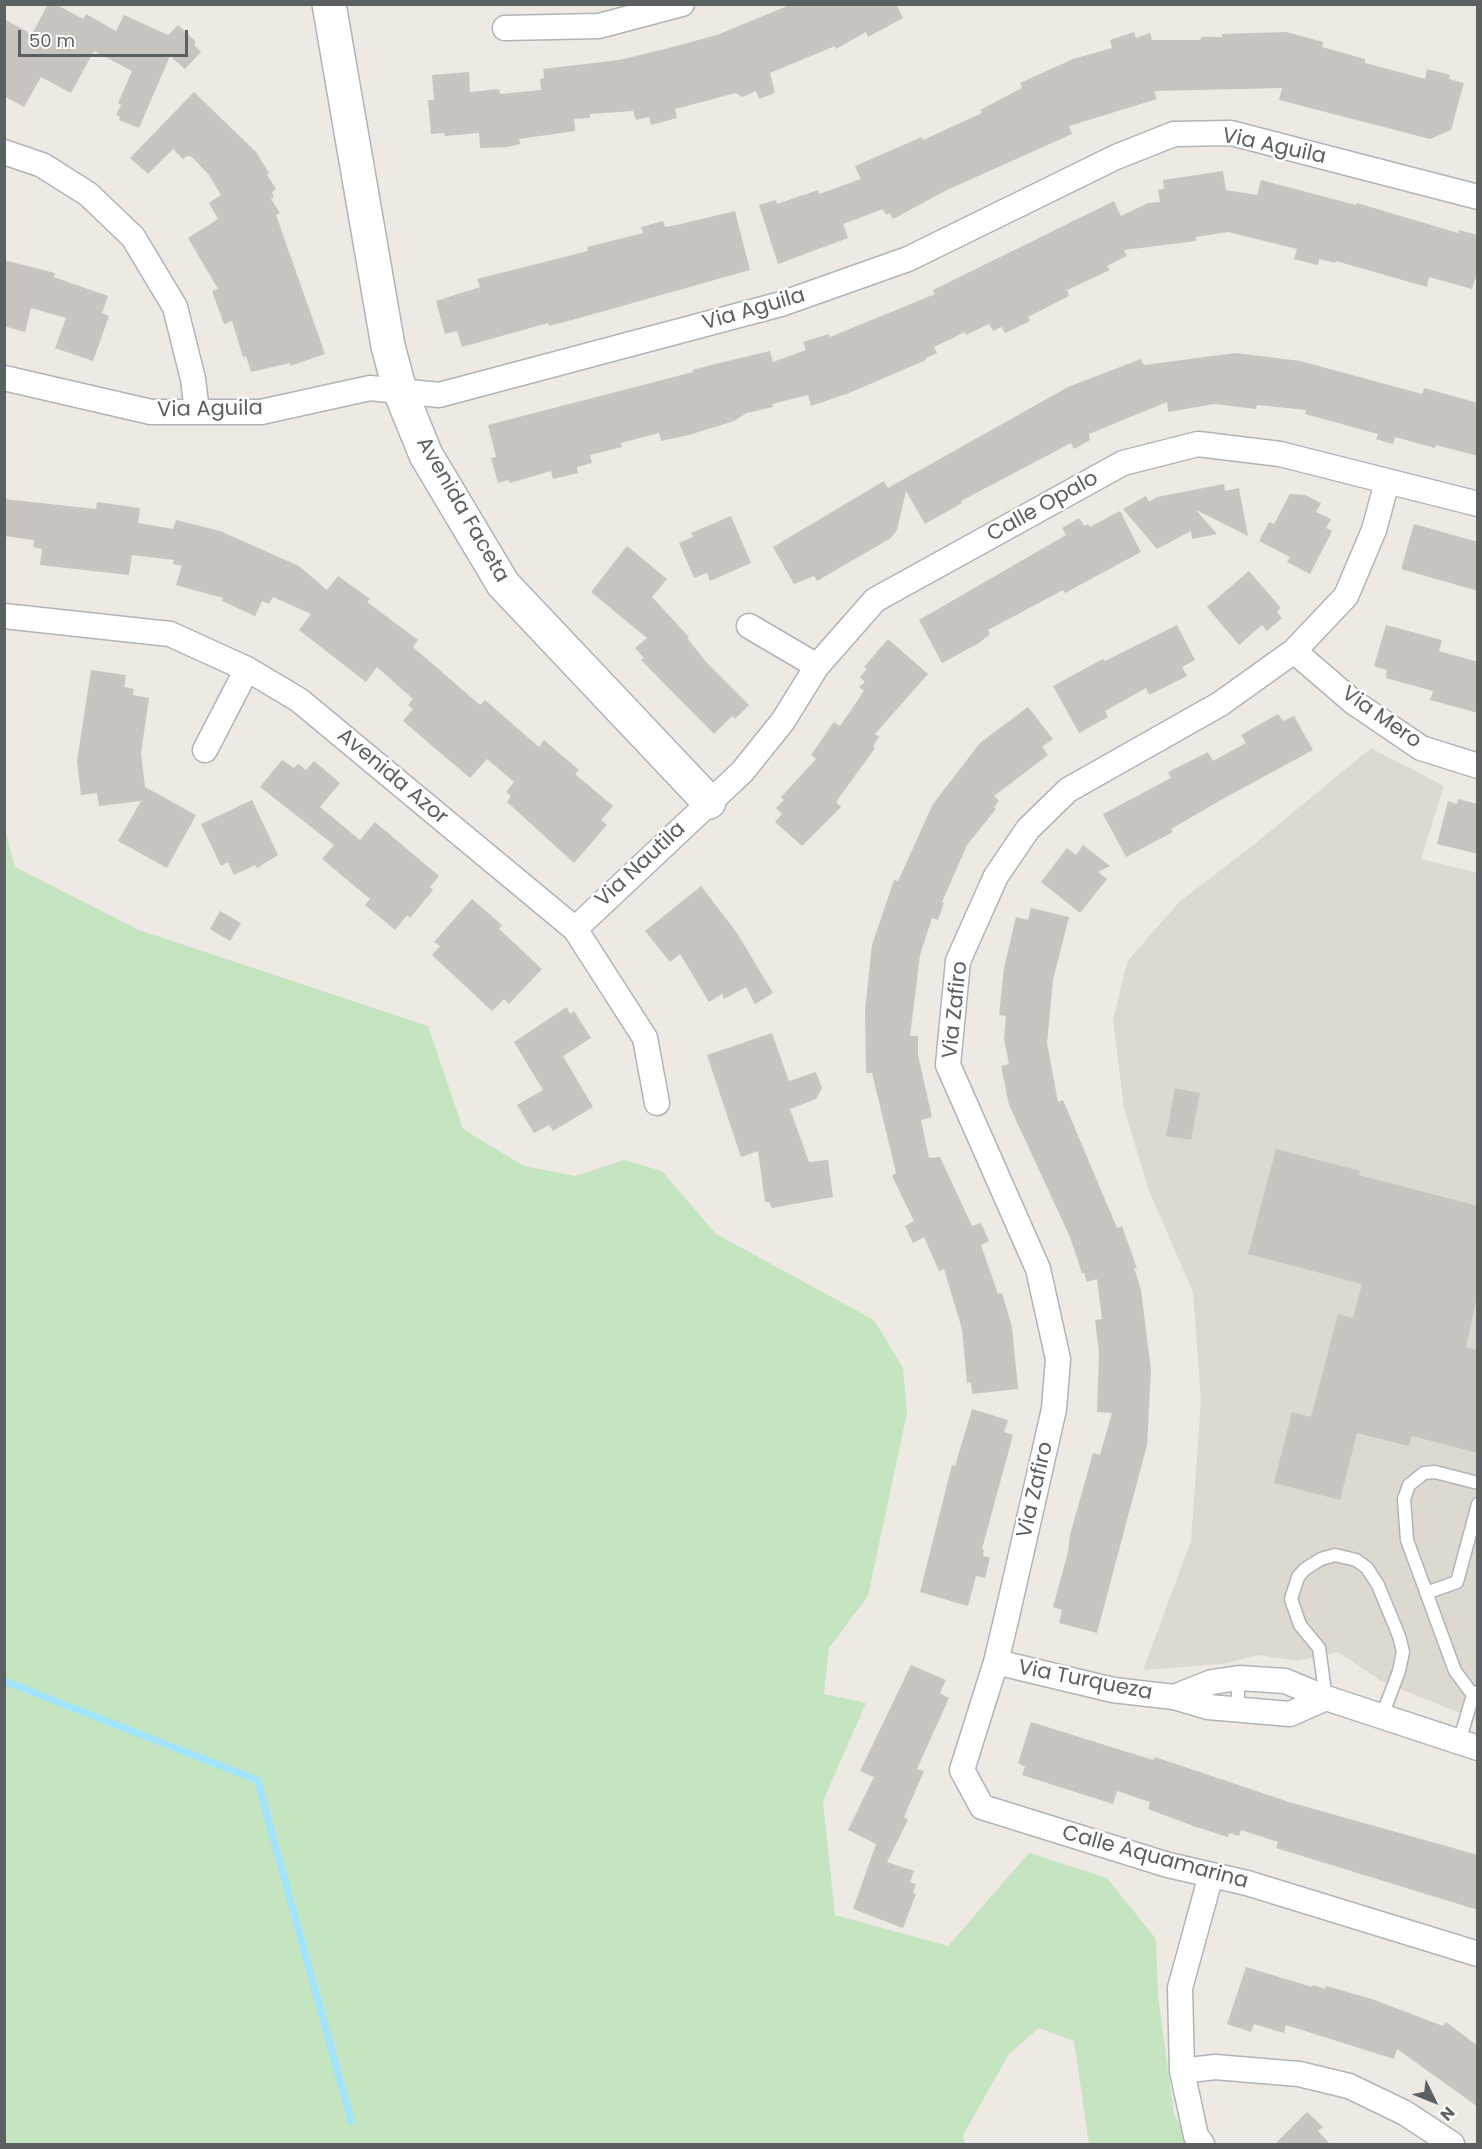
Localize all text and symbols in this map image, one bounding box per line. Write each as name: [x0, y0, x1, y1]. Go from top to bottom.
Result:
scale bar: [21, 18, 190, 56]
text: 50 m: [29, 28, 75, 53]
street label: Via Aguila: [1220, 124, 1328, 170]
street label: Via Aguila: [700, 283, 808, 337]
street label: Via Aguila: [157, 396, 263, 424]
street label: Avenida Faceta: [410, 433, 514, 587]
street label: Calle Opalo: [983, 466, 1103, 548]
street label: Via Mero: [1336, 681, 1426, 755]
street label: Avenida Azor: [332, 723, 452, 831]
street label: Via Nautila: [591, 817, 691, 913]
street label: Via Zafiro: [938, 960, 974, 1060]
street label: Via Zafiro: [1013, 1439, 1059, 1541]
street label: Via Turqueza: [1016, 1656, 1154, 1706]
street label: Calle Aquamarina: [1059, 1821, 1251, 1895]
north arrow: [1404, 2071, 1464, 2131]
text: N: [1435, 2101, 1460, 2126]

